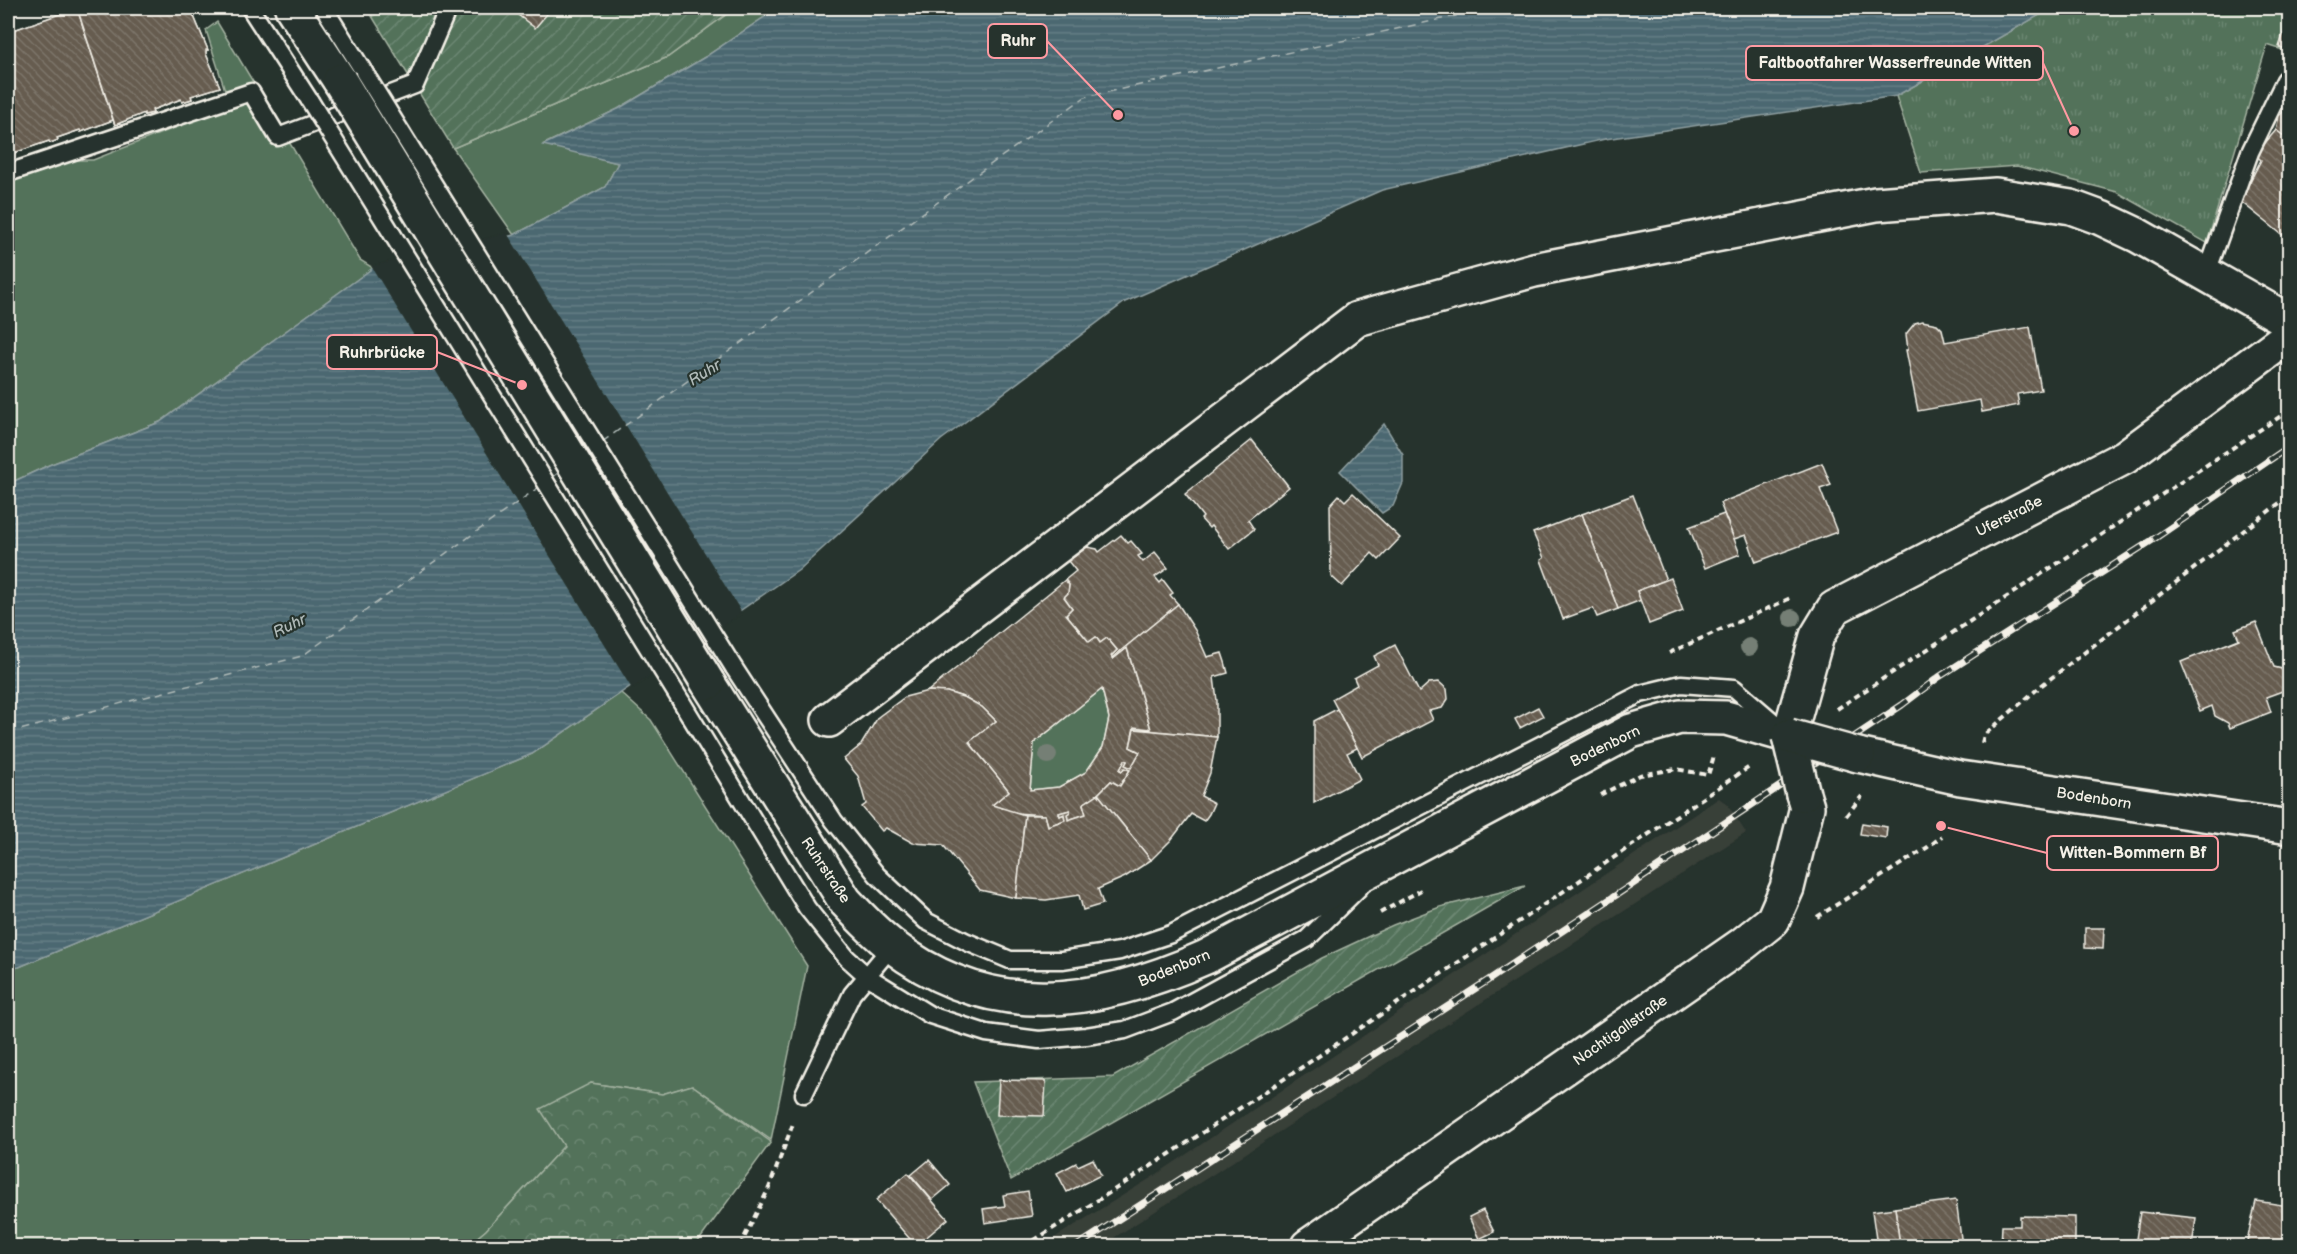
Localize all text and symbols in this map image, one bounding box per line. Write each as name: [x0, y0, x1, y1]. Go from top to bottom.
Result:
callout: Ruhr: [988, 24, 1047, 58]
text: Ruhr: [1000, 32, 1036, 51]
callout: Faltbootfahrer Wasserfreunde Witten: [1746, 46, 2043, 80]
text: Faltbootfahrer Wasserfreunde Witten: [1758, 54, 2032, 73]
callout: Ruhrbrücke: [327, 335, 437, 369]
text: Ruhrbrücke: [339, 344, 425, 363]
water label: Ruhr: [685, 355, 726, 391]
street label: Uferstraße: [1973, 492, 2046, 541]
water label: Ruhr: [270, 610, 311, 643]
street label: Bodenborn: [1567, 721, 1643, 772]
street label: Bodenborn: [2055, 783, 2133, 814]
street label: Ruhrstraße: [797, 834, 855, 907]
callout: Witten-Bommern Bf: [2047, 836, 2218, 870]
text: Witten-Bommern Bf: [2059, 844, 2208, 863]
street label: Bodenborn: [1136, 945, 1213, 991]
street label: Nachtigallstraße: [1569, 991, 1671, 1070]

